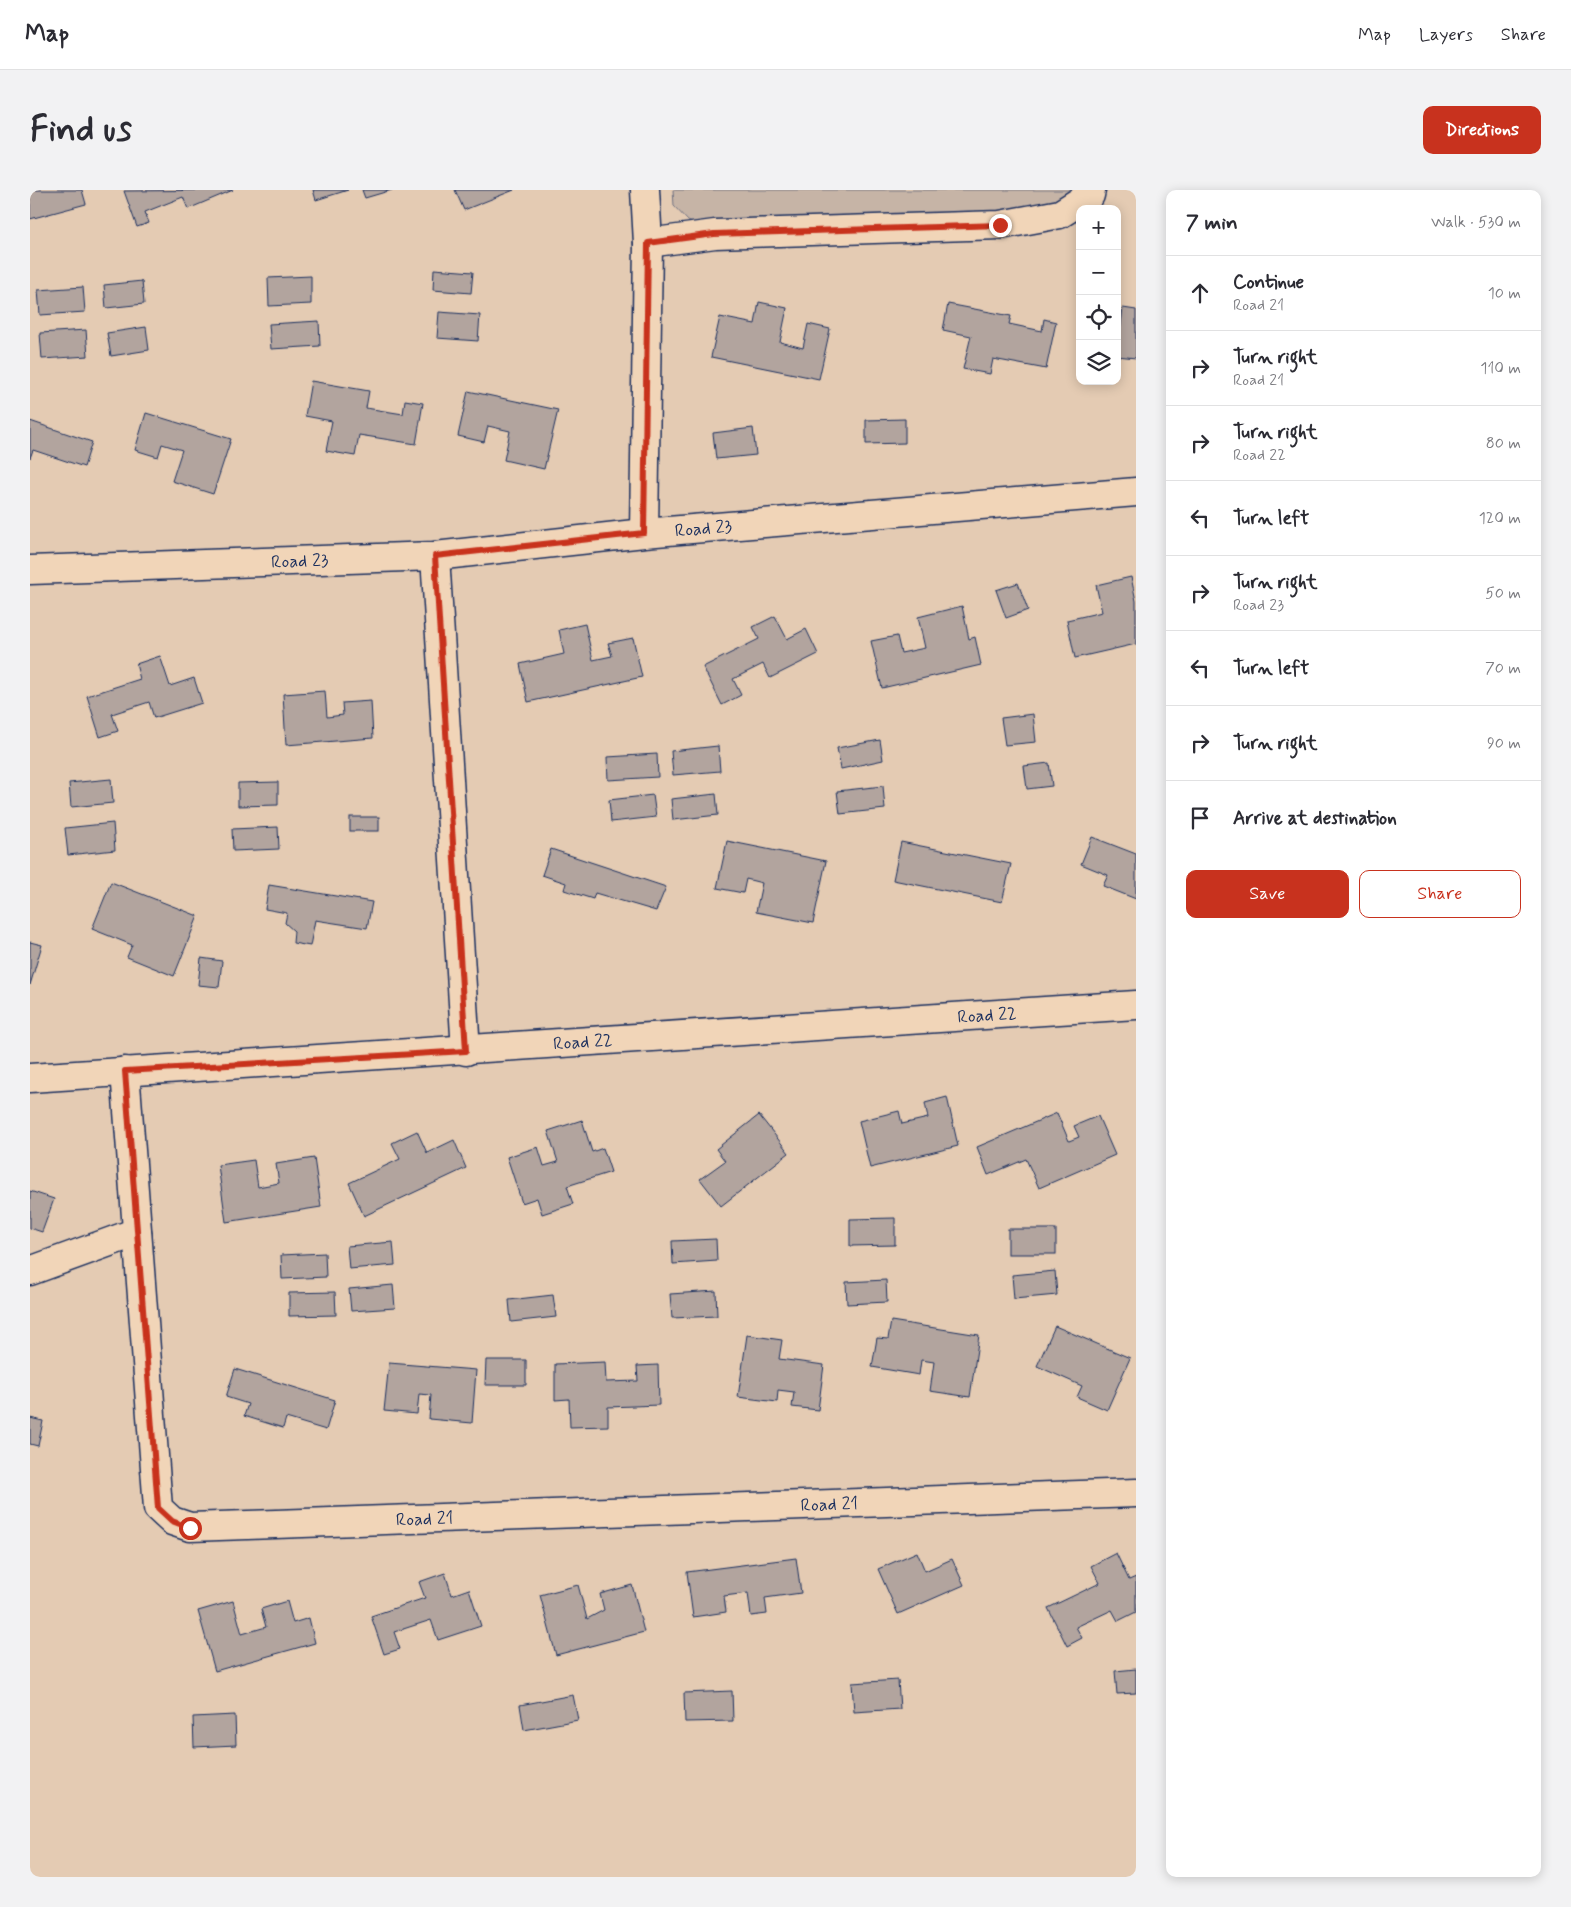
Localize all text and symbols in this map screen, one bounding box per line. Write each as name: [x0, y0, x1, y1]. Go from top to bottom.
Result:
text: Map: [25, 19, 69, 50]
text: Map: [1358, 23, 1391, 47]
text: Layers: [1419, 23, 1473, 47]
text: Share: [1501, 23, 1546, 47]
button: Directions: [1423, 106, 1541, 154]
text: Find us: [30, 107, 132, 153]
map controls: [1076, 205, 1121, 385]
button: +: [1076, 205, 1121, 250]
text: 7 min: [1186, 209, 1238, 237]
text: Walk · 530 m: [1431, 212, 1521, 233]
route end: [989, 214, 1012, 237]
button: −: [1076, 250, 1121, 295]
text: Continue: [1233, 270, 1304, 295]
icon: ahead: [1186, 279, 1214, 307]
text: 10 m: [1488, 283, 1521, 304]
button: locate: [1076, 295, 1121, 340]
text: Road 21: [1233, 295, 1284, 316]
button: layers: [1076, 340, 1121, 385]
text: Turn right: [1233, 345, 1317, 370]
icon: right: [1186, 354, 1214, 382]
text: 110 m: [1480, 358, 1521, 379]
text: Road 21: [1233, 370, 1284, 391]
text: Turn right: [1233, 420, 1317, 445]
icon: right: [1186, 429, 1214, 457]
text: 80 m: [1486, 433, 1521, 454]
text: Road 22: [1233, 445, 1286, 466]
icon: left: [1186, 504, 1214, 532]
text: Turn left: [1233, 506, 1309, 531]
text: 120 m: [1479, 508, 1521, 529]
street label: Road 23: [674, 515, 733, 543]
street label: Road 23: [271, 549, 329, 575]
text: Turn right: [1233, 570, 1317, 595]
icon: right: [1186, 579, 1214, 607]
text: 50 m: [1485, 583, 1521, 604]
text: Road 23: [1233, 595, 1284, 616]
icon: left: [1186, 654, 1214, 682]
text: Turn left: [1233, 656, 1309, 681]
text: 70 m: [1485, 658, 1521, 679]
icon: right: [1186, 729, 1214, 757]
text: Turn right: [1233, 731, 1317, 756]
text: 90 m: [1487, 733, 1521, 754]
icon: arrive: [1186, 804, 1214, 832]
text: Arrive at destination: [1233, 806, 1397, 831]
button: Save: [1186, 870, 1349, 918]
button: Share: [1359, 870, 1521, 918]
street label: Road 22: [957, 1002, 1017, 1030]
street label: Road 22: [552, 1029, 613, 1056]
street label: Road 21: [800, 1492, 858, 1518]
street label: Road 21: [395, 1507, 454, 1533]
route start: [179, 1517, 202, 1540]

